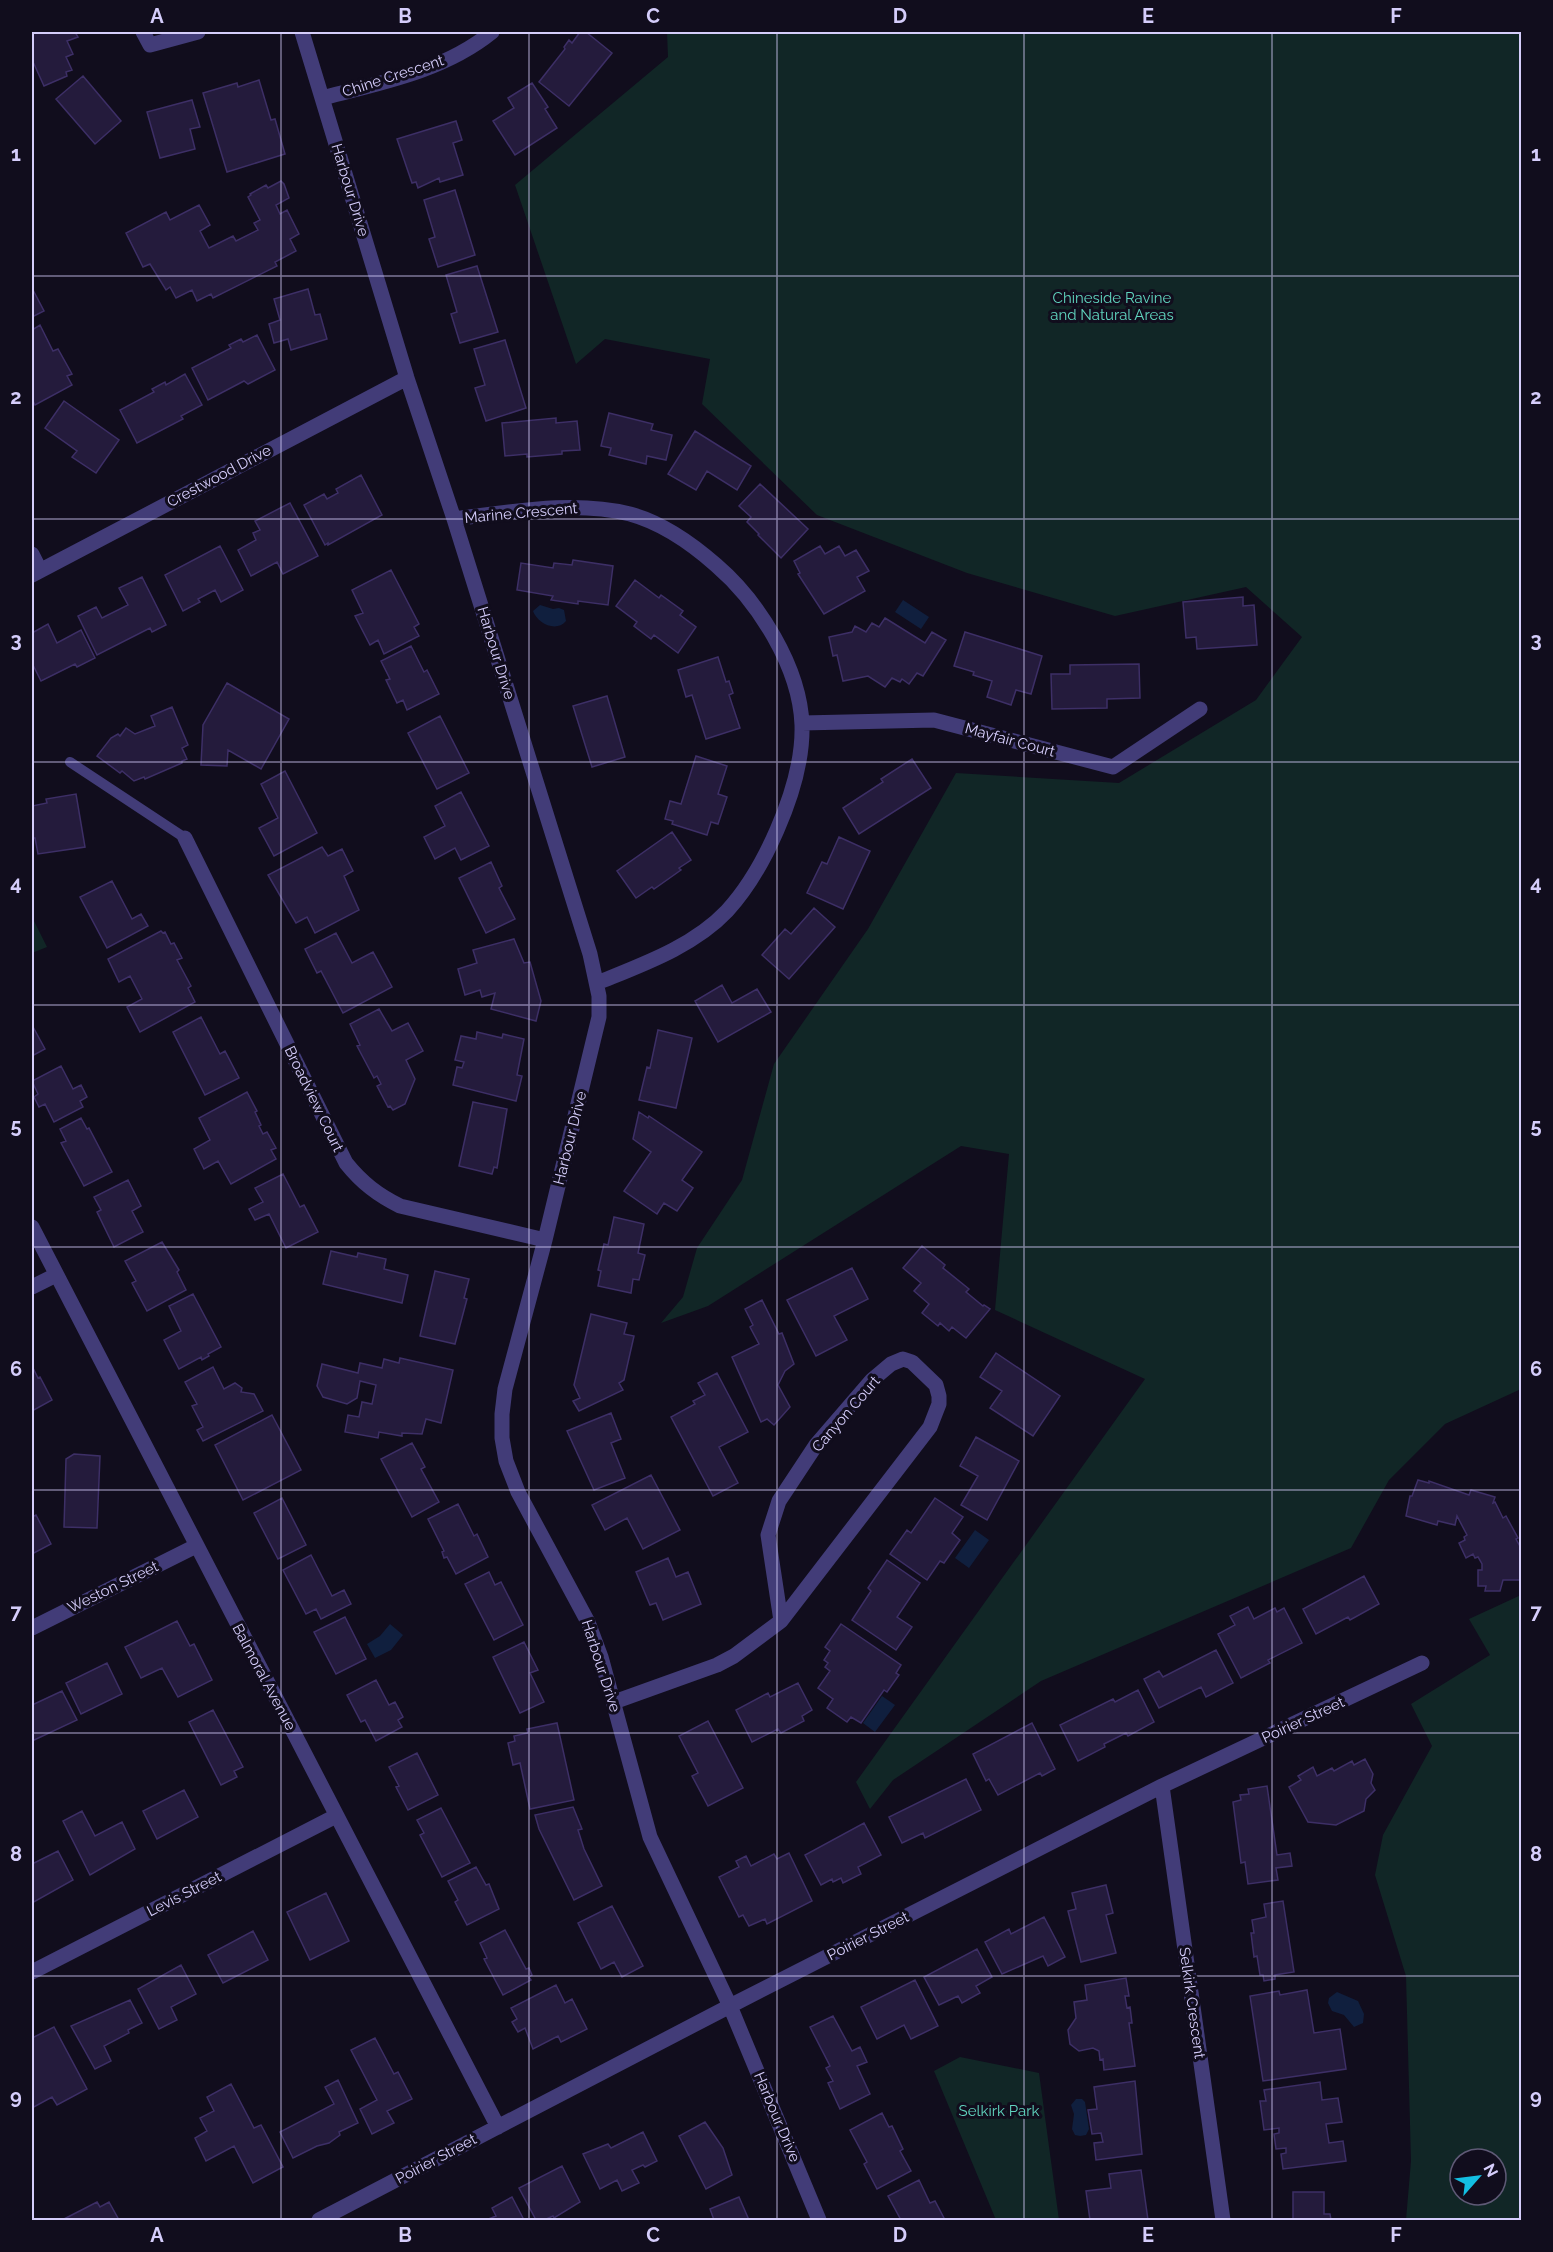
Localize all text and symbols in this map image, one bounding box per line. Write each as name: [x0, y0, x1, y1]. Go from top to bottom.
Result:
text: A: [150, 4, 164, 28]
text: B: [398, 4, 412, 28]
text: C: [646, 4, 660, 28]
text: D: [893, 4, 907, 28]
text: E: [1142, 4, 1154, 28]
text: F: [1390, 4, 1402, 28]
street label: Chine Crescent: [340, 51, 446, 101]
street label: Harbour Drive: [327, 141, 373, 239]
text: 1: [11, 142, 21, 166]
text: 1: [1531, 142, 1541, 166]
park label: Chineside Ravine and Natural Areas: [1050, 289, 1174, 324]
text: 2: [10, 385, 22, 409]
text: 2: [1530, 385, 1542, 409]
street label: Crestwood Drive: [164, 441, 274, 511]
street label: Marine Crescent: [464, 499, 578, 527]
street label: Harbour Drive: [473, 604, 519, 702]
text: 3: [10, 628, 22, 652]
text: 3: [1530, 628, 1542, 652]
street label: Mayfair Court: [963, 719, 1057, 761]
text: 4: [10, 871, 22, 895]
text: 4: [1530, 871, 1542, 895]
street label: Broadview Court: [281, 1043, 347, 1155]
street label: Harbour Drive: [550, 1089, 590, 1187]
text: 5: [10, 1114, 22, 1138]
text: 5: [1530, 1114, 1542, 1138]
text: 6: [10, 1357, 22, 1381]
text: 6: [1530, 1357, 1542, 1381]
street label: Canyon Court: [808, 1372, 884, 1456]
street label: Weston Street: [65, 1557, 161, 1617]
text: 7: [10, 1600, 22, 1624]
text: 7: [1530, 1600, 1542, 1624]
street label: Harbour Drive: [578, 1618, 624, 1715]
street label: Balmoral Avenue: [228, 1621, 300, 1733]
street label: Poirier Street: [1259, 1693, 1347, 1747]
text: 8: [10, 1842, 22, 1866]
text: 8: [1530, 1842, 1542, 1866]
street label: Levis Street: [144, 1868, 224, 1920]
street label: Poirier Street: [824, 1908, 912, 1964]
street label: Selkirk Crescent: [1175, 1946, 1209, 2060]
street label: Harbour Drive: [750, 2069, 804, 2165]
text: 9: [10, 2085, 22, 2109]
text: 9: [1530, 2085, 1542, 2109]
park label: Selkirk Park: [959, 2102, 1039, 2120]
street label: Poirier Street: [392, 2130, 480, 2188]
north arrow: [1448, 2147, 1508, 2207]
text: N: [1480, 2160, 1502, 2180]
text: A: [150, 2223, 164, 2247]
text: B: [398, 2223, 412, 2247]
text: C: [646, 2223, 660, 2247]
text: D: [893, 2223, 907, 2247]
text: E: [1142, 2223, 1154, 2247]
text: F: [1390, 2223, 1402, 2247]

